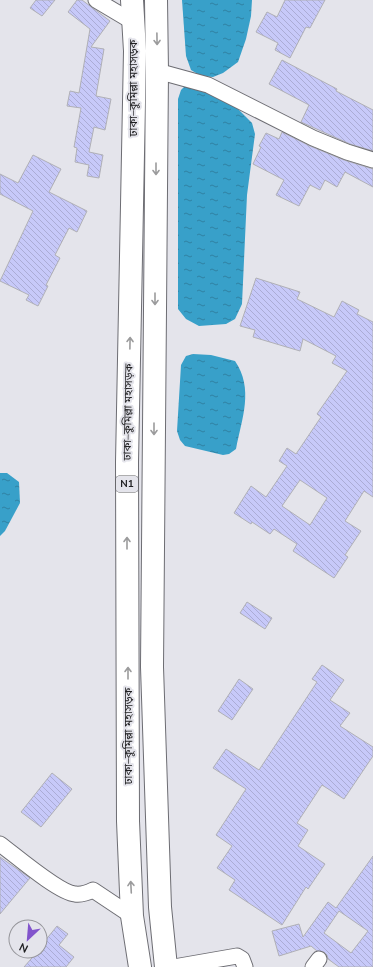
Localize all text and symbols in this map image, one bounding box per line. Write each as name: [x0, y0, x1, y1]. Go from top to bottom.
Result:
one-way arrow: [153, 32, 161, 45]
street label: ঢাকা–কুমিল্লা মহাসড়ক: [126, 39, 141, 137]
one-way arrow: [152, 162, 160, 175]
one-way arrow: [151, 292, 159, 305]
one-way arrow: [126, 337, 133, 350]
street label: ঢাকা–কুমিল্লা মহাসড়ক: [120, 363, 136, 462]
one-way arrow: [150, 422, 158, 435]
road number: N1: [116, 476, 138, 492]
one-way arrow: [123, 537, 131, 550]
one-way arrow: [124, 667, 132, 680]
street label: ঢাকা–কুমিল্লা মহাসড়ক: [121, 687, 136, 785]
one-way arrow: [127, 881, 134, 894]
north arrow: [8, 919, 48, 959]
text: N: [17, 939, 31, 956]

